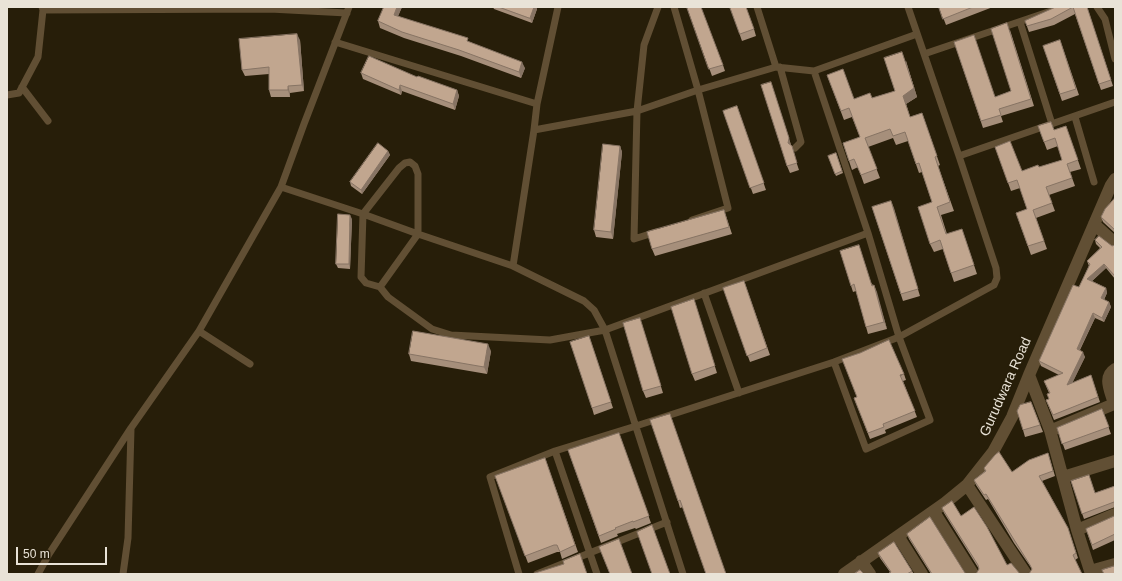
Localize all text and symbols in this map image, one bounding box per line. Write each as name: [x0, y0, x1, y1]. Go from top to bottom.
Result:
street label: Gurudwara Road: [977, 335, 1035, 439]
scale bar: [18, 539, 109, 565]
text: 50 m: [23, 547, 50, 561]

